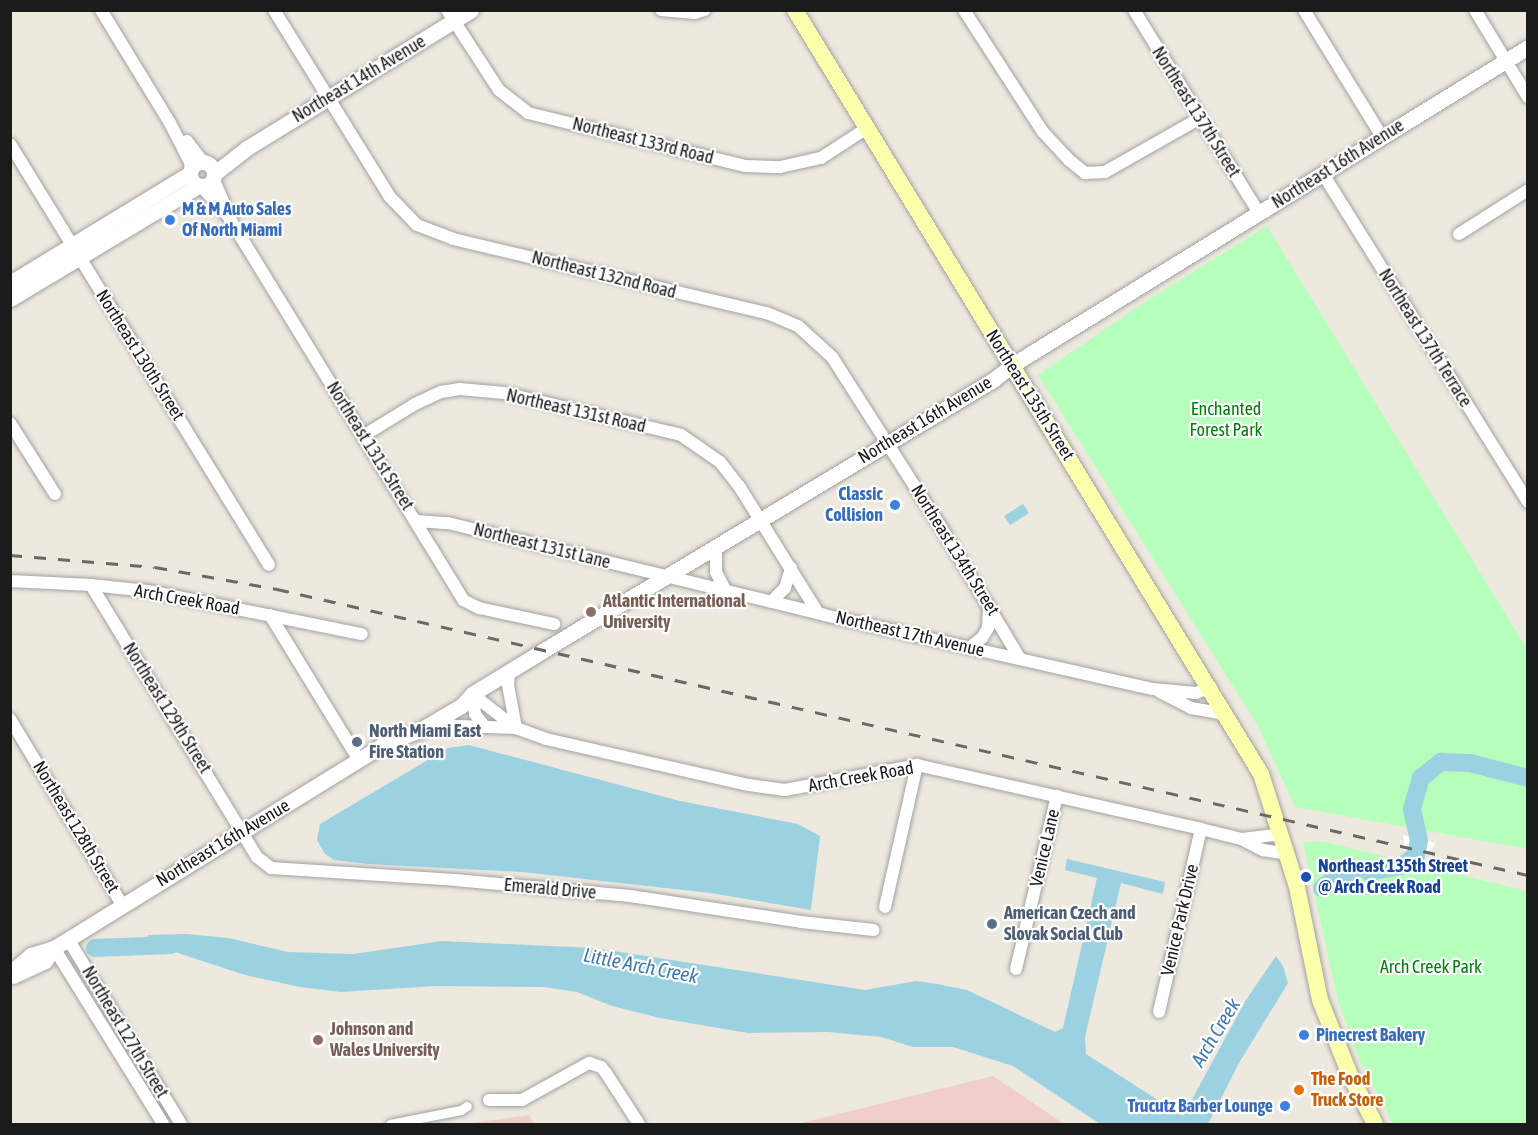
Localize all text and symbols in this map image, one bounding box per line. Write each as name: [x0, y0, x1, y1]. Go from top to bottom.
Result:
street label: Northeast 14th Avenue: [288, 31, 430, 127]
street label: Northeast 137th Street: [1147, 43, 1245, 181]
street label: Northeast 133rd Road: [570, 113, 716, 169]
street label: Northeast 16th Avenue: [1268, 115, 1408, 213]
place label: M & M Auto Sales Of North Miami: [182, 199, 291, 242]
marker: M & M Auto Sales Of North Miami: [163, 213, 177, 227]
street label: Northeast 132nd Road: [530, 247, 678, 303]
street label: Northeast 137th Terrace: [1374, 265, 1476, 411]
street label: Northeast 130th Street: [91, 286, 189, 424]
street label: Northeast 135th Street: [981, 326, 1079, 464]
street label: Northeast 16th Avenue: [854, 372, 996, 468]
street label: Northeast 131st Street: [322, 378, 418, 514]
street label: Northeast 131st Road: [504, 384, 648, 438]
park label: Enchanted Forest Park: [1190, 399, 1262, 442]
street label: Northeast 134th Street: [906, 481, 1004, 619]
place label: Classic Collision: [825, 484, 883, 526]
marker: Classic Collision: [888, 498, 902, 512]
street label: Northeast 131st Lane: [471, 519, 613, 573]
street label: Arch Creek Road: [133, 580, 241, 620]
place label: Atlantic International University: [603, 591, 746, 634]
marker: Atlantic International University: [584, 605, 598, 619]
street label: Northeast 17th Avenue: [834, 606, 986, 662]
street label: Northeast 129th Street: [118, 639, 216, 777]
place label: North Miami East Fire Station: [369, 721, 481, 764]
marker: North Miami East Fire Station: [350, 735, 364, 749]
street label: Northeast 128th Street: [28, 757, 124, 897]
street label: Arch Creek Road: [807, 757, 915, 797]
street label: Northeast 16th Avenue: [152, 795, 294, 891]
street label: Venice Lane: [1026, 807, 1064, 889]
place label: Northeast 135th Street @ Arch Creek Road: [1318, 856, 1468, 898]
street label: Venice Park Drive: [1157, 862, 1203, 978]
marker: Northeast 135th Street @ Arch Creek Road: [1299, 870, 1313, 884]
street label: Emerald Drive: [503, 874, 597, 904]
place label: American Czech and Slovak Social Club: [1004, 903, 1136, 946]
marker: American Czech and Slovak Social Club: [985, 917, 999, 931]
water label: Little Arch Creek: [582, 942, 700, 988]
park label: Arch Creek Park: [1380, 956, 1482, 978]
street label: Northeast 127th Street: [77, 962, 173, 1102]
water label: Arch Creek: [1185, 993, 1245, 1071]
place label: Johnson and Wales University: [330, 1019, 440, 1062]
place label: Pinecrest Bakery: [1316, 1024, 1425, 1046]
marker: Pinecrest Bakery: [1297, 1028, 1311, 1042]
marker: Johnson and Wales University: [311, 1033, 325, 1047]
place label: The Food Truck Store: [1311, 1069, 1383, 1112]
marker: The Food Truck Store: [1292, 1083, 1306, 1097]
place label: Trucutz Barber Lounge: [1128, 1095, 1273, 1117]
marker: Trucutz Barber Lounge: [1278, 1099, 1292, 1113]

